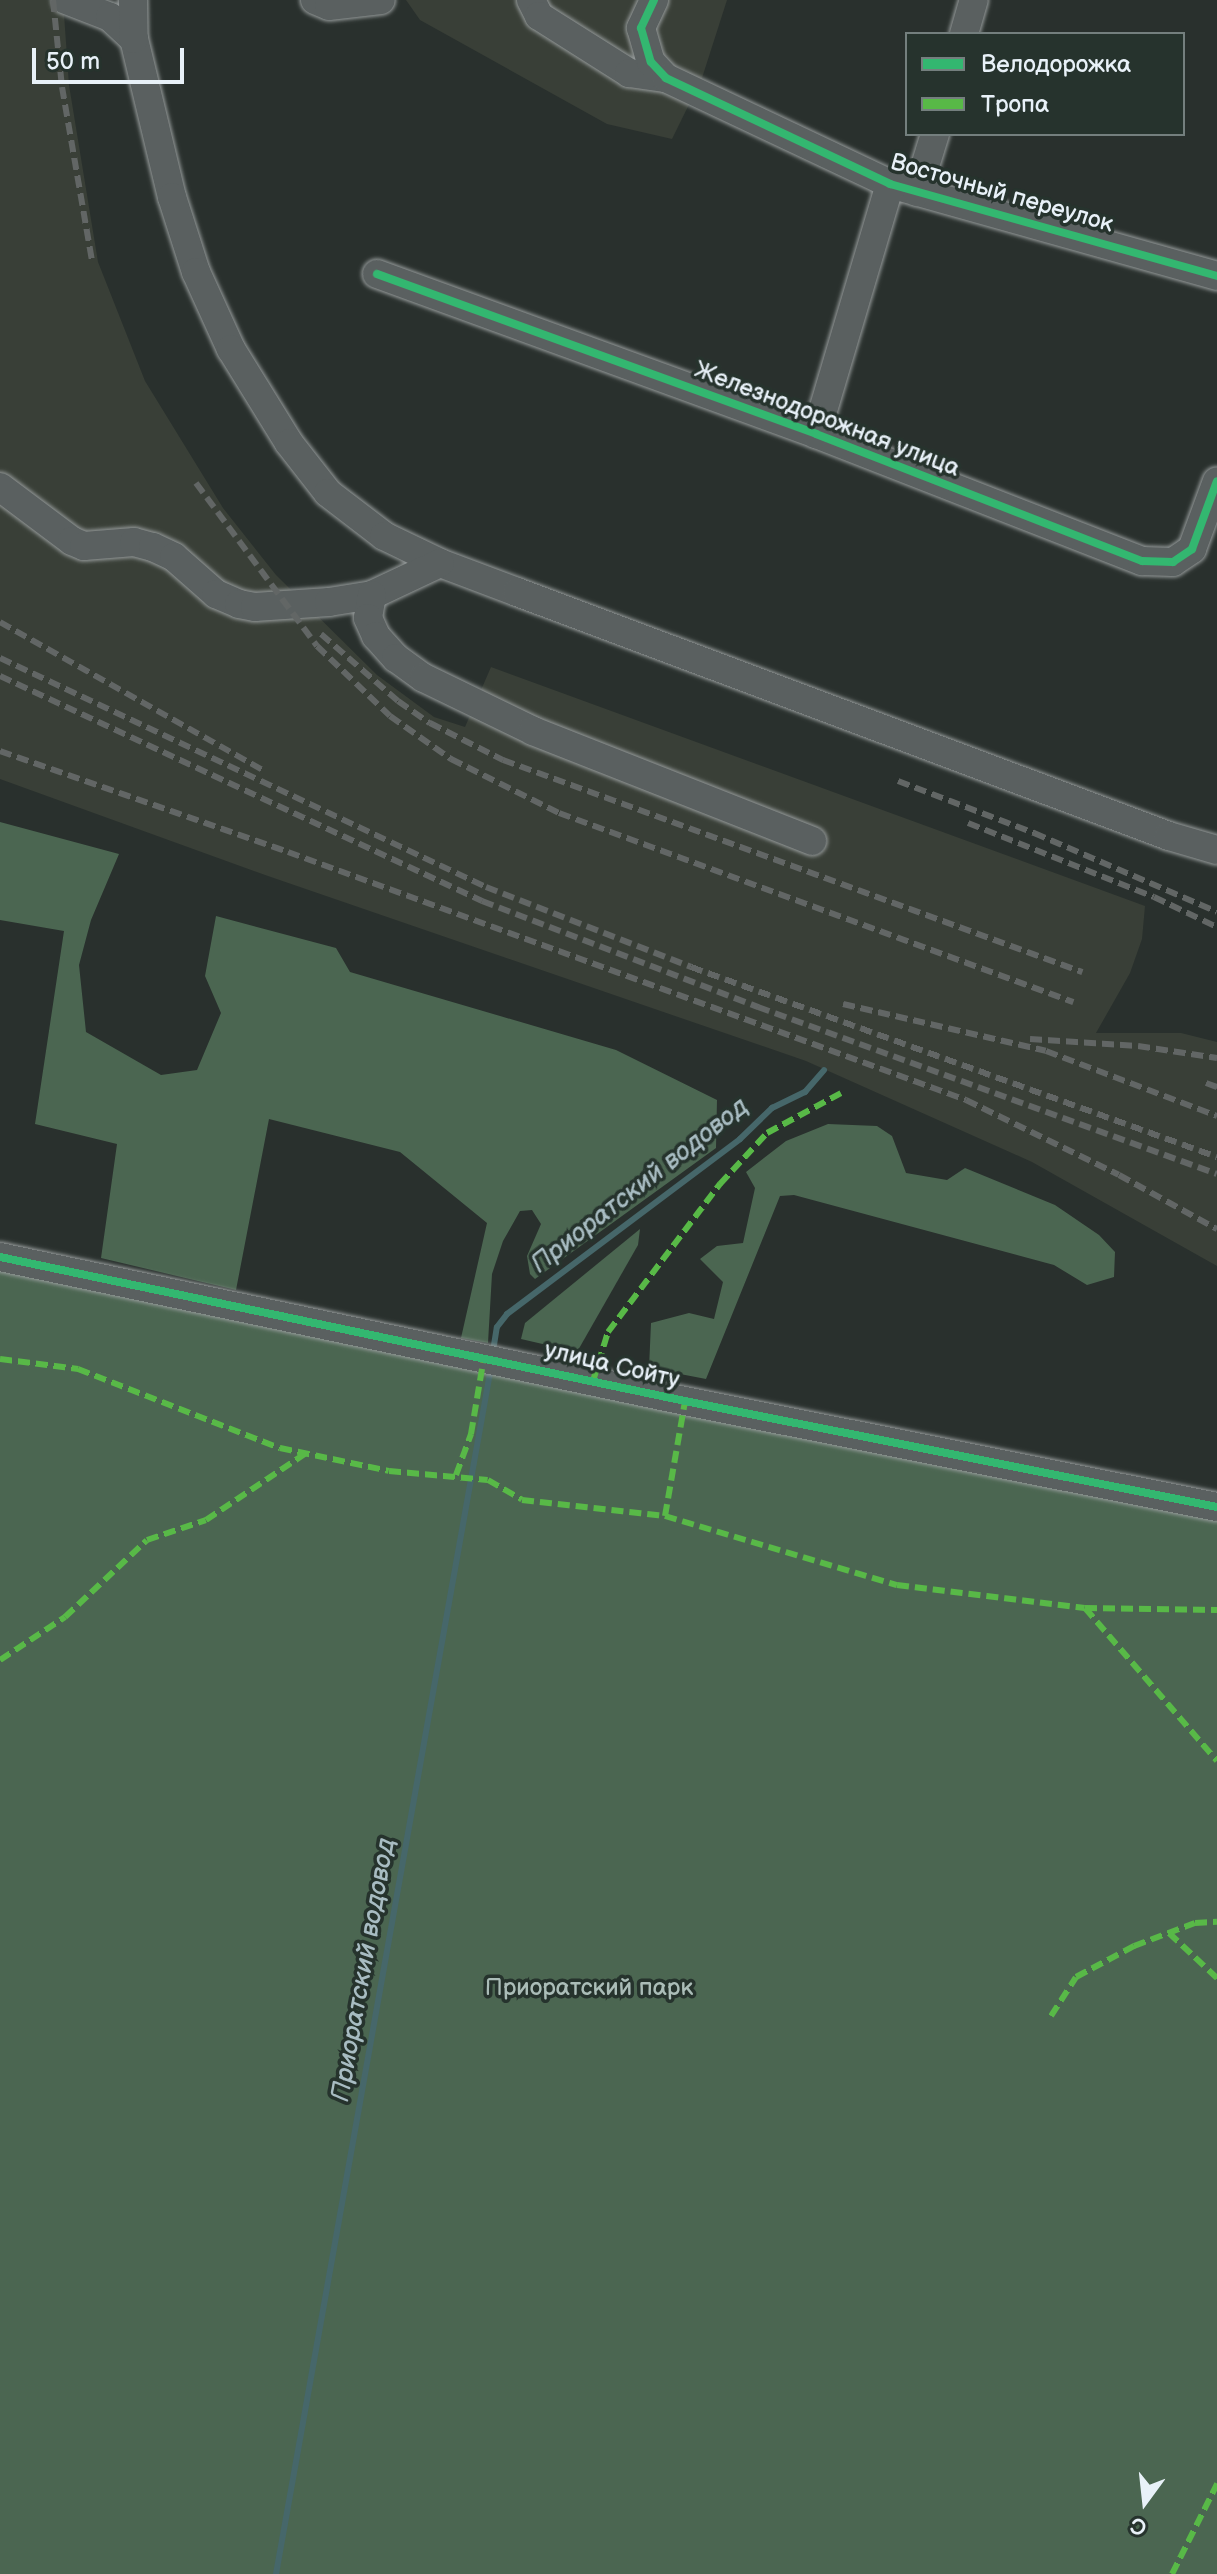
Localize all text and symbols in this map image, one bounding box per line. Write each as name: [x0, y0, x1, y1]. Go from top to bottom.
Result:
scale bar: [36, 32, 188, 82]
legend: [905, 32, 1185, 136]
text: 50 m: [46, 47, 100, 76]
text: Велодорожка: [981, 50, 1131, 79]
text: Тропа: [981, 90, 1049, 119]
street label: Восточный переулок: [887, 147, 1117, 239]
street label: Железнодорожная улица: [690, 355, 964, 483]
water label: Приоратский водовод: [525, 1092, 755, 1280]
street label: улица Сойту: [542, 1335, 682, 1395]
water label: Приоратский водовод: [325, 1836, 403, 2104]
park label: Приоратский парк: [485, 1974, 693, 2002]
north arrow: [1105, 2462, 1185, 2542]
text: С: [1128, 2511, 1150, 2541]

